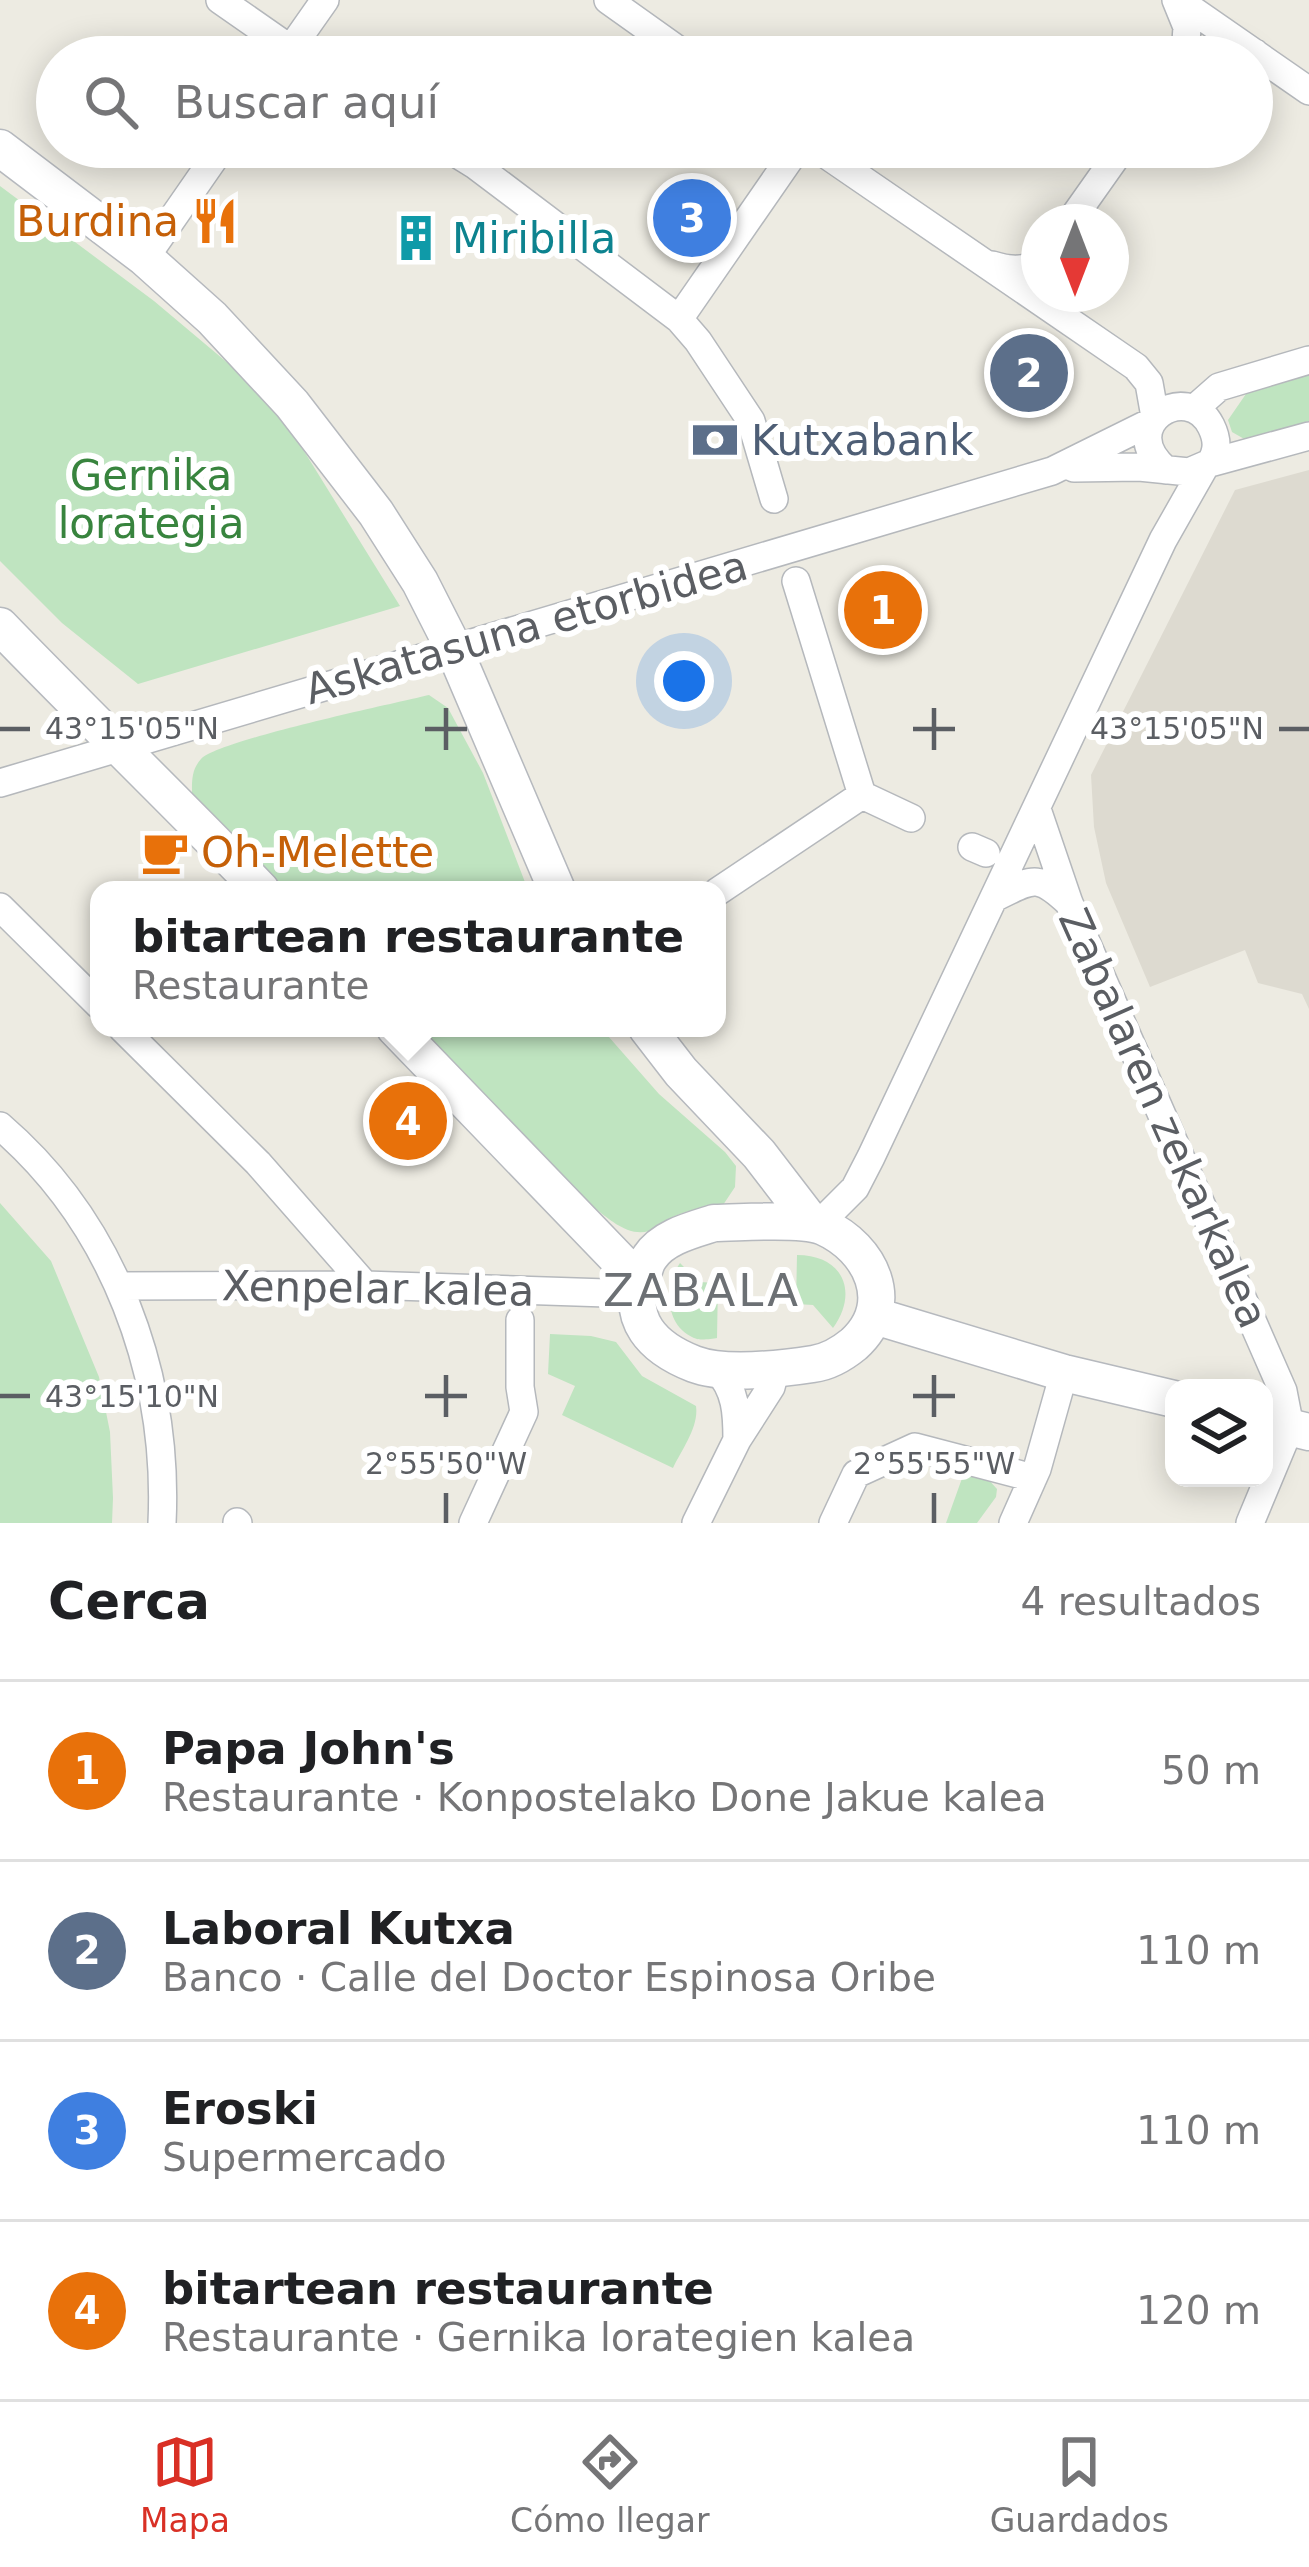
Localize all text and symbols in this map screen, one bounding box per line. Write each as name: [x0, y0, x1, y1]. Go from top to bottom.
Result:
search box: [36, 36, 1273, 168]
icon: search: [78, 69, 144, 135]
text: Buscar aquí: [174, 76, 439, 129]
pin: 3: [653, 173, 731, 263]
restaurant icon: Burdina: [190, 196, 240, 246]
place label: Burdina: [16, 197, 179, 246]
north arrow: [1021, 204, 1129, 312]
building icon: Miribilla: [391, 213, 441, 263]
place label: Miribilla: [452, 214, 616, 263]
pin: 2: [990, 328, 1068, 418]
bank icon: Kutxabank: [690, 415, 740, 465]
place label: Kutxabank: [751, 416, 974, 465]
park label: Gernika lorategia: [58, 451, 244, 548]
street label: Askatasuna etorbidea: [299, 541, 753, 714]
pin: 1: [844, 565, 922, 655]
your location: [654, 651, 714, 711]
text: 43°15'05"N: [45, 711, 219, 746]
text: 43°15'05"N: [1090, 711, 1264, 746]
cafe icon: Oh-Melette: [140, 827, 190, 877]
place label: Oh-Melette: [201, 828, 434, 877]
popup: [90, 881, 726, 1037]
street label: Zabalaren zekarkalea: [1049, 901, 1278, 1335]
text: bitartean restaurante: [132, 910, 684, 963]
text: Restaurante: [132, 963, 370, 1008]
pin: 4: [369, 1076, 447, 1166]
street label: Xenpelar kalea: [221, 1261, 535, 1316]
district label: ZABALA: [603, 1264, 801, 1317]
text: 43°15'10"N: [45, 1379, 219, 1414]
map controls: [1165, 1379, 1273, 1487]
button: layers: [1165, 1379, 1273, 1487]
text: 2°55'50"W: [365, 1446, 527, 1481]
text: 2°55'55"W: [853, 1446, 1015, 1481]
text: Cerca: [48, 1572, 210, 1631]
text: 4 resultados: [1021, 1579, 1261, 1624]
text: Papa John's: [162, 1722, 455, 1775]
text: 1: [73, 1748, 101, 1793]
text: 50 m: [1161, 1748, 1261, 1793]
text: Restaurante · Konpostelako Done Jakue kalea: [162, 1775, 1047, 1820]
text: Laboral Kutxa: [162, 1902, 515, 1955]
text: 2: [73, 1928, 101, 1973]
text: 110 m: [1136, 1928, 1261, 1973]
text: Banco · Calle del Doctor Espinosa Oribe: [162, 1955, 936, 2000]
text: Eroski: [162, 2082, 318, 2135]
text: 3: [73, 2108, 101, 2153]
text: 110 m: [1136, 2108, 1261, 2153]
text: Supermercado: [162, 2135, 447, 2180]
text: bitartean restaurante: [162, 2262, 714, 2315]
text: 4: [73, 2288, 101, 2333]
text: 120 m: [1136, 2288, 1261, 2333]
text: Restaurante · Gernika lorategien kalea: [162, 2315, 915, 2360]
tab: Mapa: [140, 2429, 230, 2540]
tab: Cómo llegar: [510, 2429, 710, 2540]
tab: Guardados: [990, 2429, 1169, 2540]

